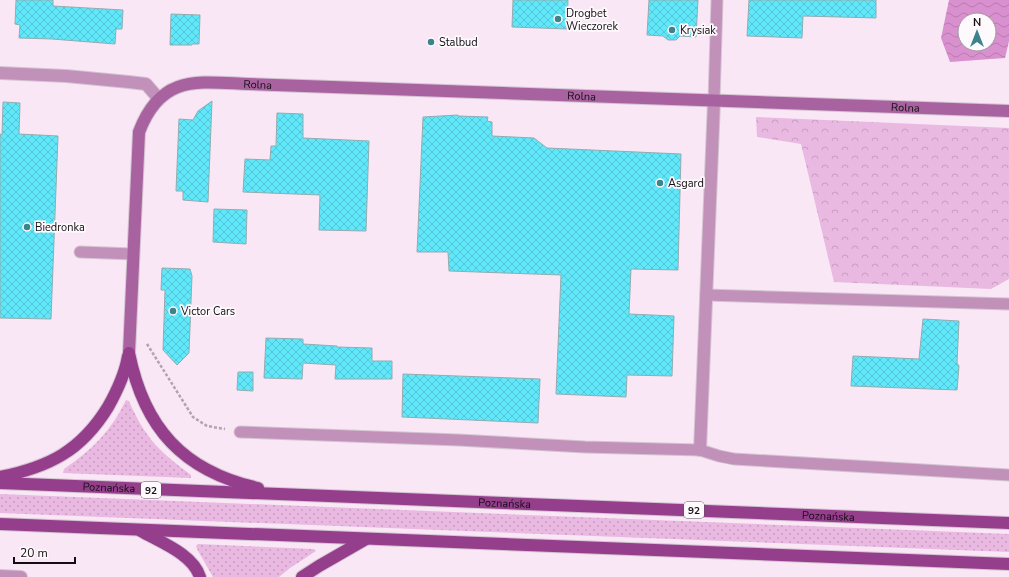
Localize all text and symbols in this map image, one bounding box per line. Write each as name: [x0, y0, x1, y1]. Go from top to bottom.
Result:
place label: Drogbet Wieczorek: [566, 6, 618, 34]
north arrow: [957, 12, 997, 52]
marker: Drogbet Wieczorek: [553, 14, 563, 24]
text: N: [973, 15, 981, 30]
place label: Krysiak: [680, 23, 716, 38]
marker: Krysiak: [667, 25, 677, 35]
place label: Stalbud: [439, 35, 478, 50]
marker: Stalbud: [426, 37, 436, 47]
street label: Rolna: [243, 77, 272, 93]
street label: Rolna: [567, 88, 596, 104]
street label: Rolna: [891, 100, 920, 116]
place label: Asgard: [668, 176, 704, 191]
marker: Asgard: [655, 178, 665, 188]
place label: Biedronka: [35, 220, 85, 235]
marker: Biedronka: [22, 222, 32, 232]
place label: Victor Cars: [180, 304, 235, 319]
marker: Victor Cars: [168, 306, 178, 316]
street label: Poznańska: [82, 479, 136, 496]
road number: 92: [141, 482, 161, 498]
street label: Poznańska: [478, 495, 531, 512]
road number: 92: [684, 502, 704, 518]
street label: Poznańska: [802, 508, 855, 525]
scale bar: [14, 539, 75, 565]
text: 20 m: [20, 545, 48, 561]

